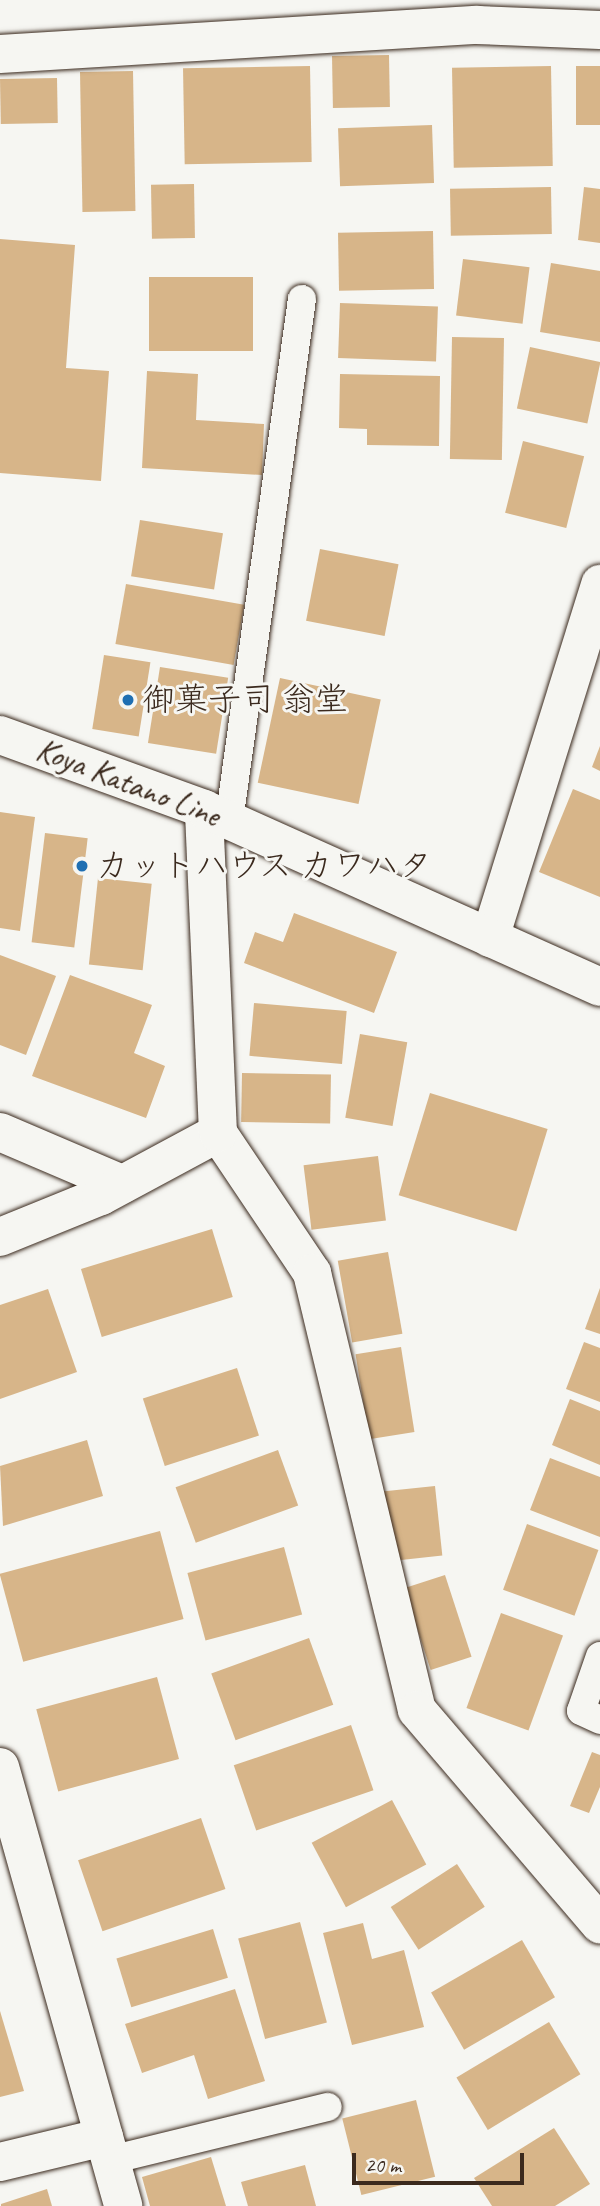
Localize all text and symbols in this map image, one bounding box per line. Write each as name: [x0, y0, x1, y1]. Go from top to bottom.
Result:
place label: 御菓子司 翁堂: [142, 680, 348, 720]
marker: 御菓子司 翁堂: [120, 692, 136, 708]
street label: Koya Katano Line: [31, 730, 225, 836]
place label: カットハウス カワハタ: [96, 846, 434, 886]
marker: カットハウス カワハタ: [74, 858, 90, 874]
scale bar: [355, 2140, 526, 2184]
text: 20 m: [365, 2152, 401, 2178]

